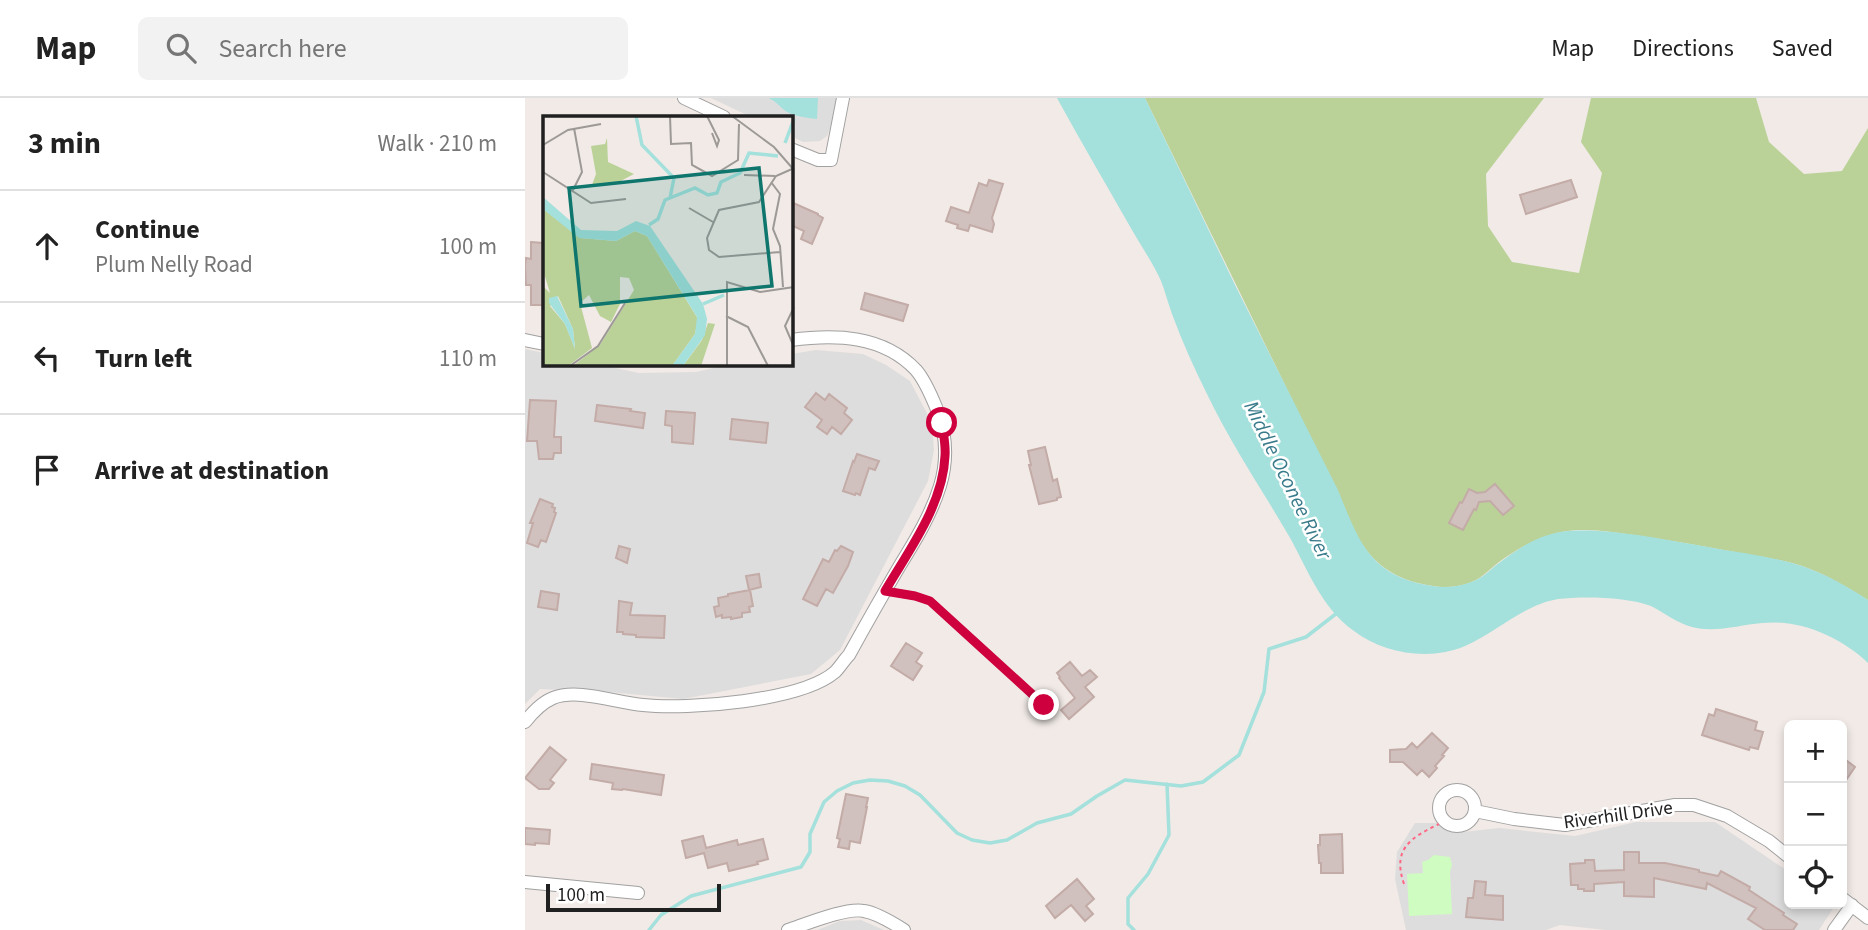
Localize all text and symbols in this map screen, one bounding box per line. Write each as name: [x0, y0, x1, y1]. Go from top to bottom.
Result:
search box: [138, 17, 628, 80]
text: Map: [35, 25, 96, 72]
icon: search: [162, 29, 200, 67]
text: Search here: [218, 30, 347, 67]
text: Map: [1551, 31, 1594, 66]
text: Directions: [1632, 31, 1734, 66]
text: Saved: [1772, 31, 1833, 66]
inset map: [543, 116, 793, 366]
text: 3 min: [28, 122, 101, 165]
text: Walk · 210 m: [378, 127, 497, 160]
text: Continue: [95, 211, 200, 248]
icon: ahead: [28, 227, 66, 265]
text: 100 m: [439, 230, 497, 263]
text: Plum Nelly Road: [95, 248, 253, 281]
icon: left: [28, 339, 66, 377]
text: Turn left: [95, 340, 192, 377]
text: 110 m: [439, 342, 497, 375]
water label: Middle Oconee River: [1237, 396, 1340, 565]
route start: [926, 407, 957, 438]
icon: arrive: [28, 451, 66, 489]
text: Arrive at destination: [95, 452, 329, 489]
route end: [1028, 689, 1059, 720]
map controls: [1784, 720, 1847, 909]
button: +: [1784, 720, 1847, 783]
button: −: [1784, 783, 1847, 846]
street label: Riverhill Drive: [1562, 794, 1675, 837]
button: locate: [1784, 846, 1847, 909]
scale bar: [546, 881, 721, 913]
text: 100 m: [557, 882, 605, 909]

